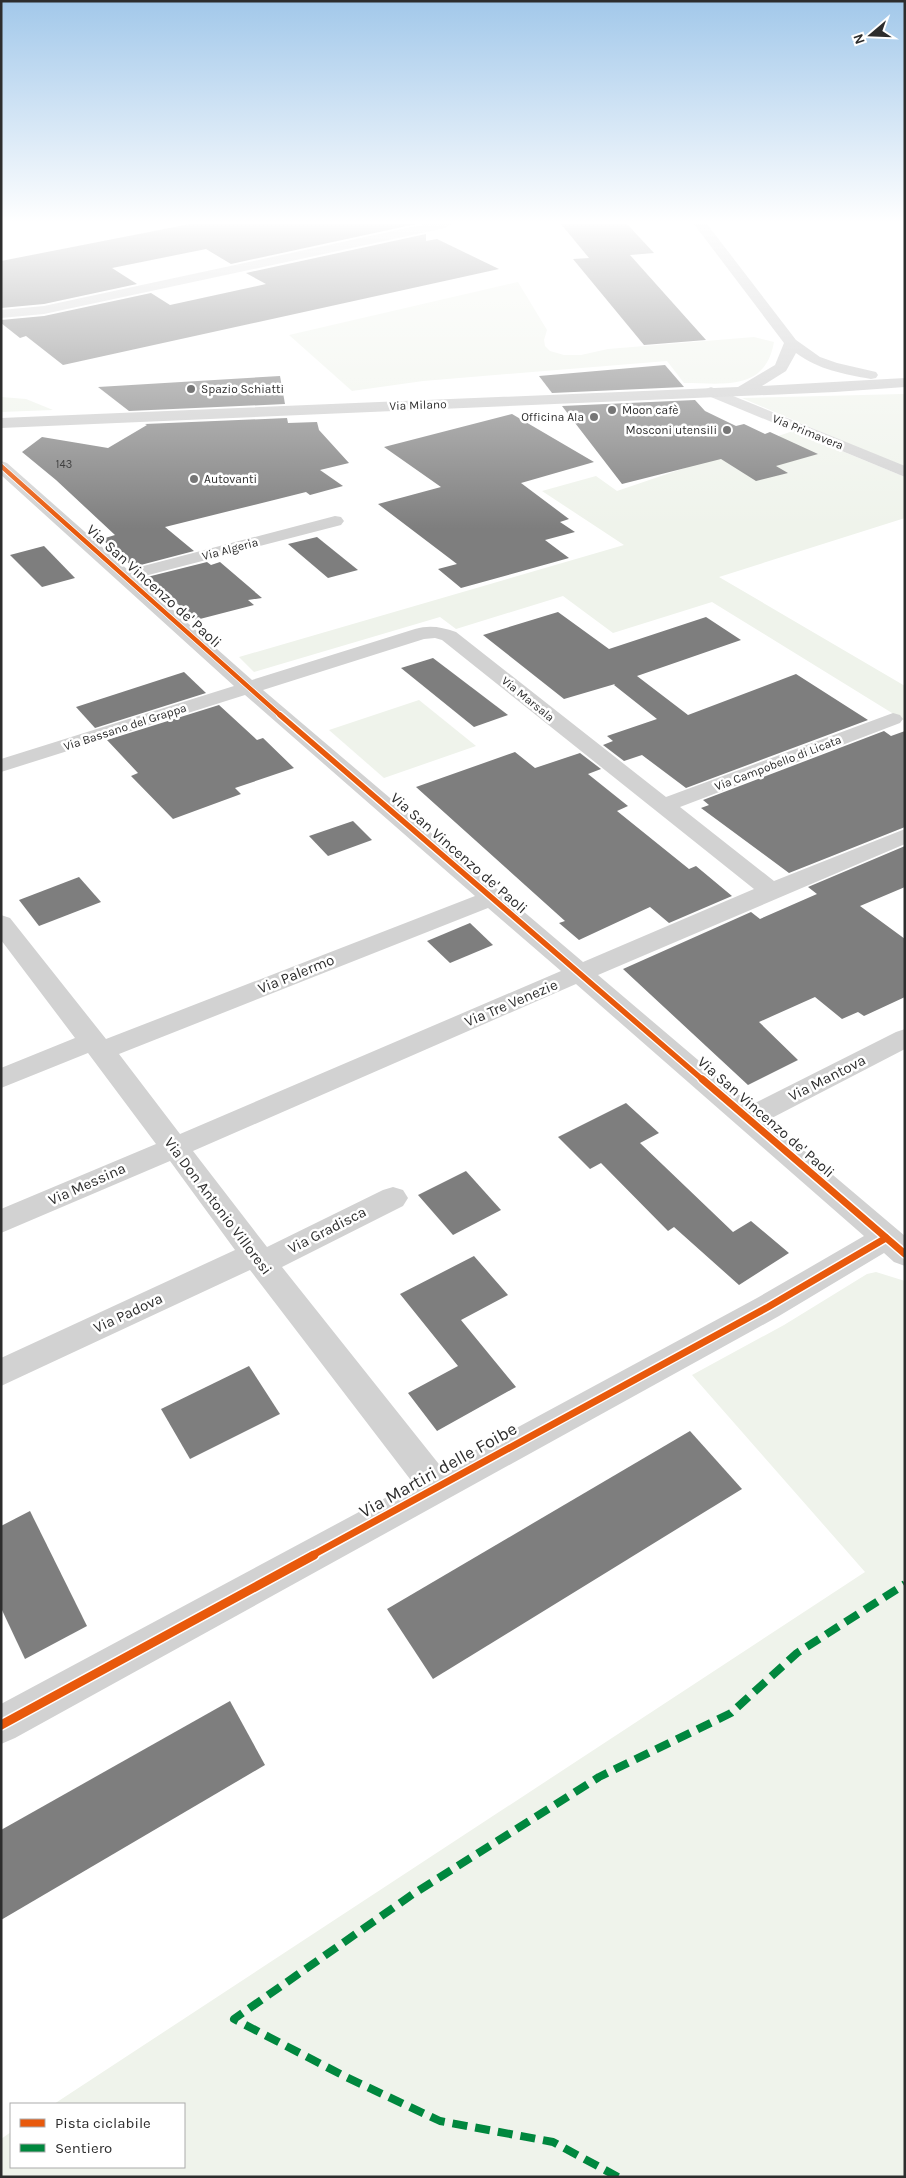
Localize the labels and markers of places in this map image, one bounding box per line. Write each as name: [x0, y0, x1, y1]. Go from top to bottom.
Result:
place label: Spazio Schiatti: [201, 382, 284, 396]
marker: Spazio Schiatti: [185, 383, 197, 395]
place label: Moon cafè: [622, 403, 678, 417]
marker: Moon cafè: [606, 404, 618, 416]
place label: Officina Ala: [521, 410, 584, 424]
marker: Officina Ala: [588, 411, 600, 423]
place label: Mosconi utensili: [626, 423, 717, 437]
marker: Mosconi utensili: [721, 424, 733, 436]
place label: Autovanti: [204, 472, 257, 486]
marker: Autovanti: [188, 473, 200, 485]

